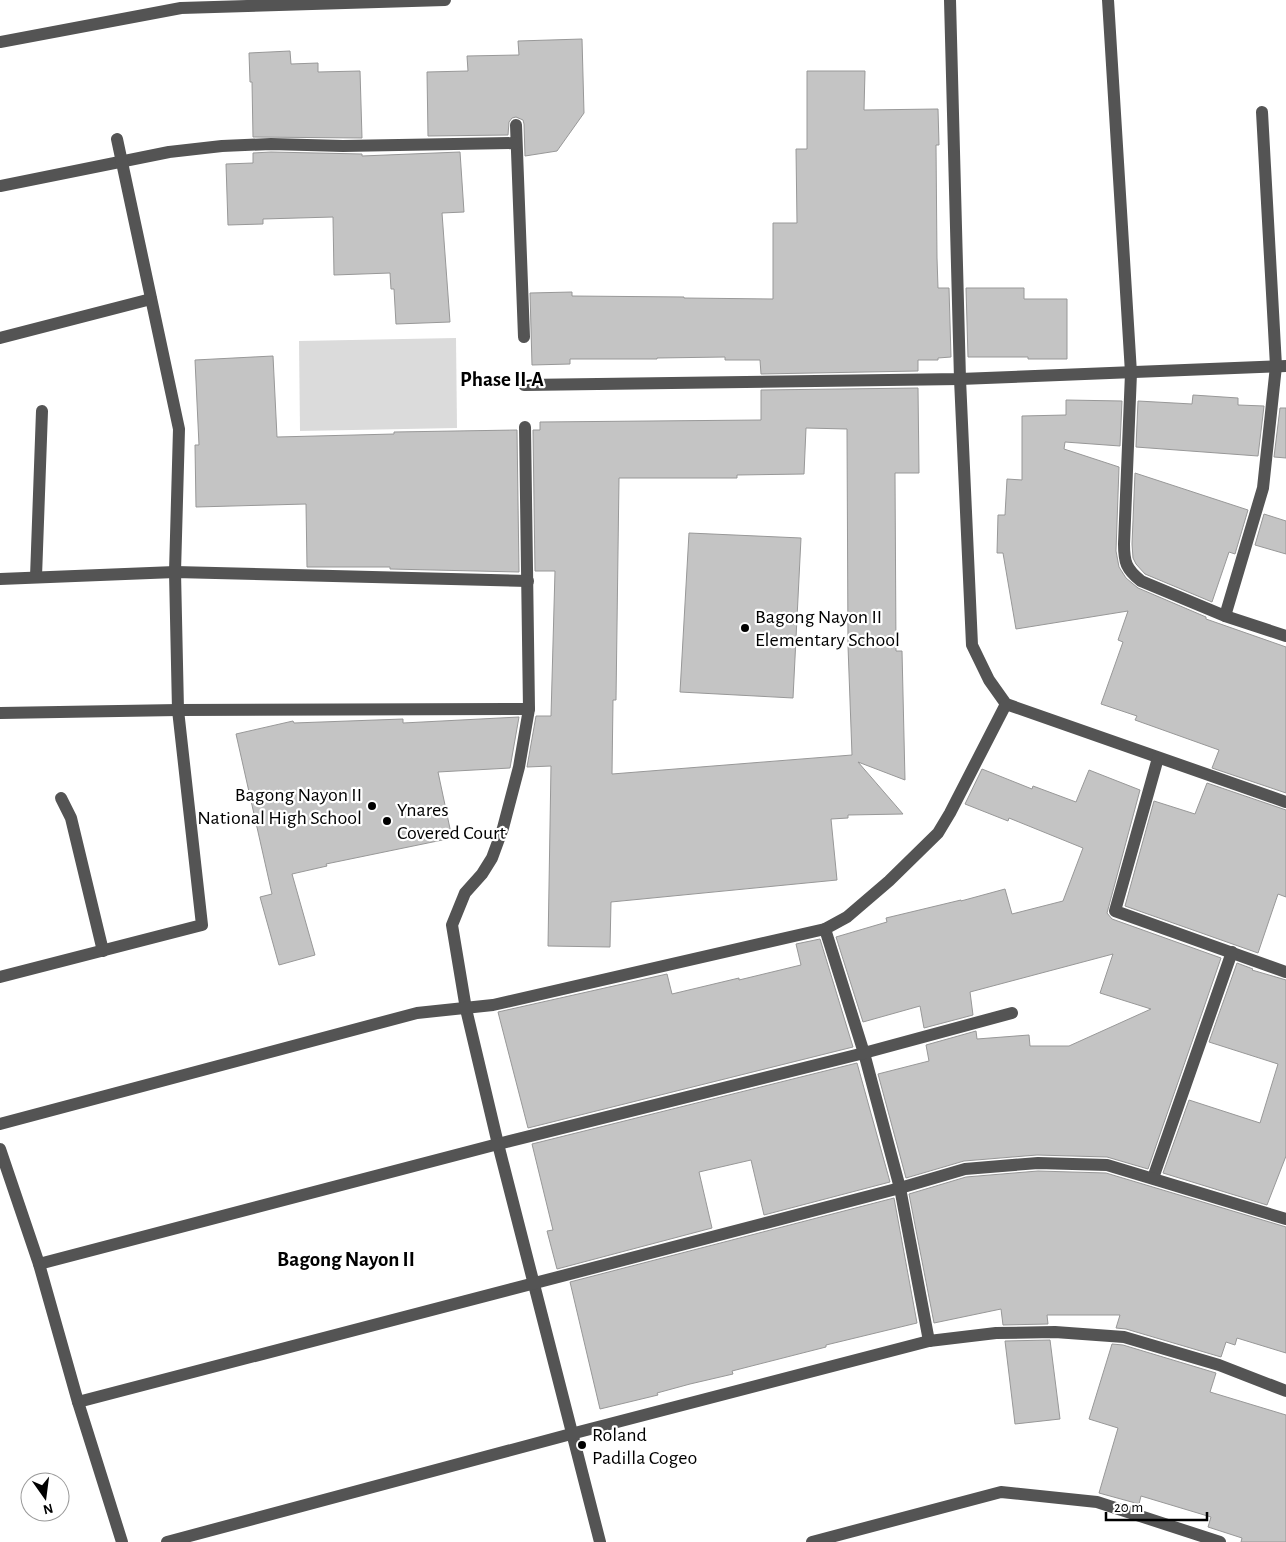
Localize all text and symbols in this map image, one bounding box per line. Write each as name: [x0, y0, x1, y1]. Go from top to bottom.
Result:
district label: Phase II-A: [460, 369, 544, 390]
place label: Bagong Nayon II Elementary School: [755, 607, 900, 650]
marker: Bagong Nayon II Elementary School: [739, 622, 751, 634]
place label: Bagong Nayon II National High School: [197, 785, 362, 828]
marker: Bagong Nayon II National High School: [366, 800, 378, 812]
place label: Ynares Covered Court: [397, 800, 507, 843]
marker: Ynares Covered Court: [381, 815, 393, 827]
district label: Bagong Nayon II: [277, 1249, 415, 1270]
place label: Roland Padilla Cogeo: [592, 1425, 697, 1468]
marker: Roland Padilla Cogeo: [576, 1439, 588, 1451]
north arrow: [20, 1472, 70, 1522]
scale bar: [1106, 1490, 1207, 1522]
text: 20 m: [1114, 1500, 1143, 1515]
text: N: [41, 1501, 54, 1517]

